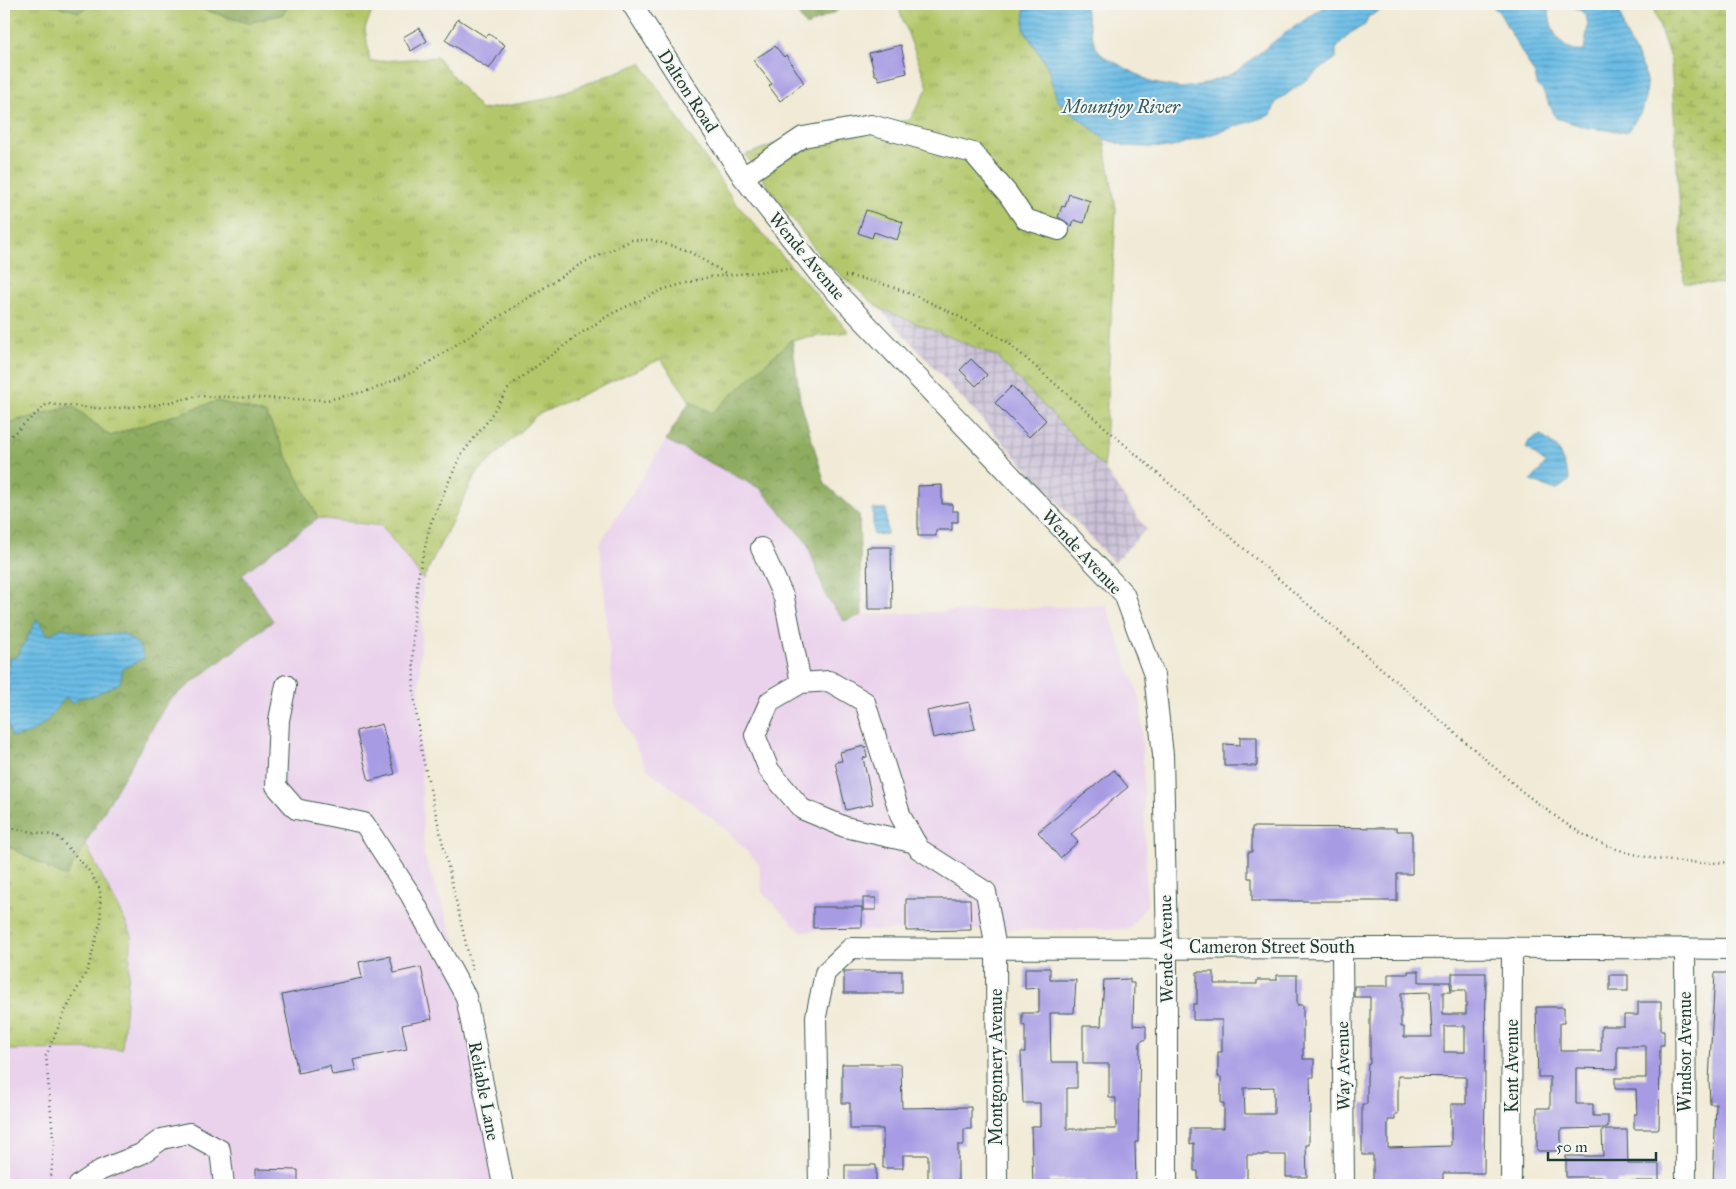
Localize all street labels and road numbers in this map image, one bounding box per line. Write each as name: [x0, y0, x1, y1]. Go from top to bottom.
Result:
street label: Dalton Road: [653, 46, 723, 136]
street label: Wende Avenue: [764, 208, 850, 304]
street label: Wende Avenue: [1037, 505, 1127, 599]
street label: Wende Avenue: [1154, 895, 1178, 1003]
street label: Cameron Street South: [1189, 936, 1355, 958]
street label: Montgomery Avenue: [985, 989, 1008, 1145]
street label: Windsor Avenue: [1674, 991, 1696, 1113]
street label: Kent Avenue: [1501, 1019, 1523, 1113]
street label: Way Avenue: [1331, 1021, 1355, 1111]
street label: Reliable Lane: [464, 1040, 504, 1142]

